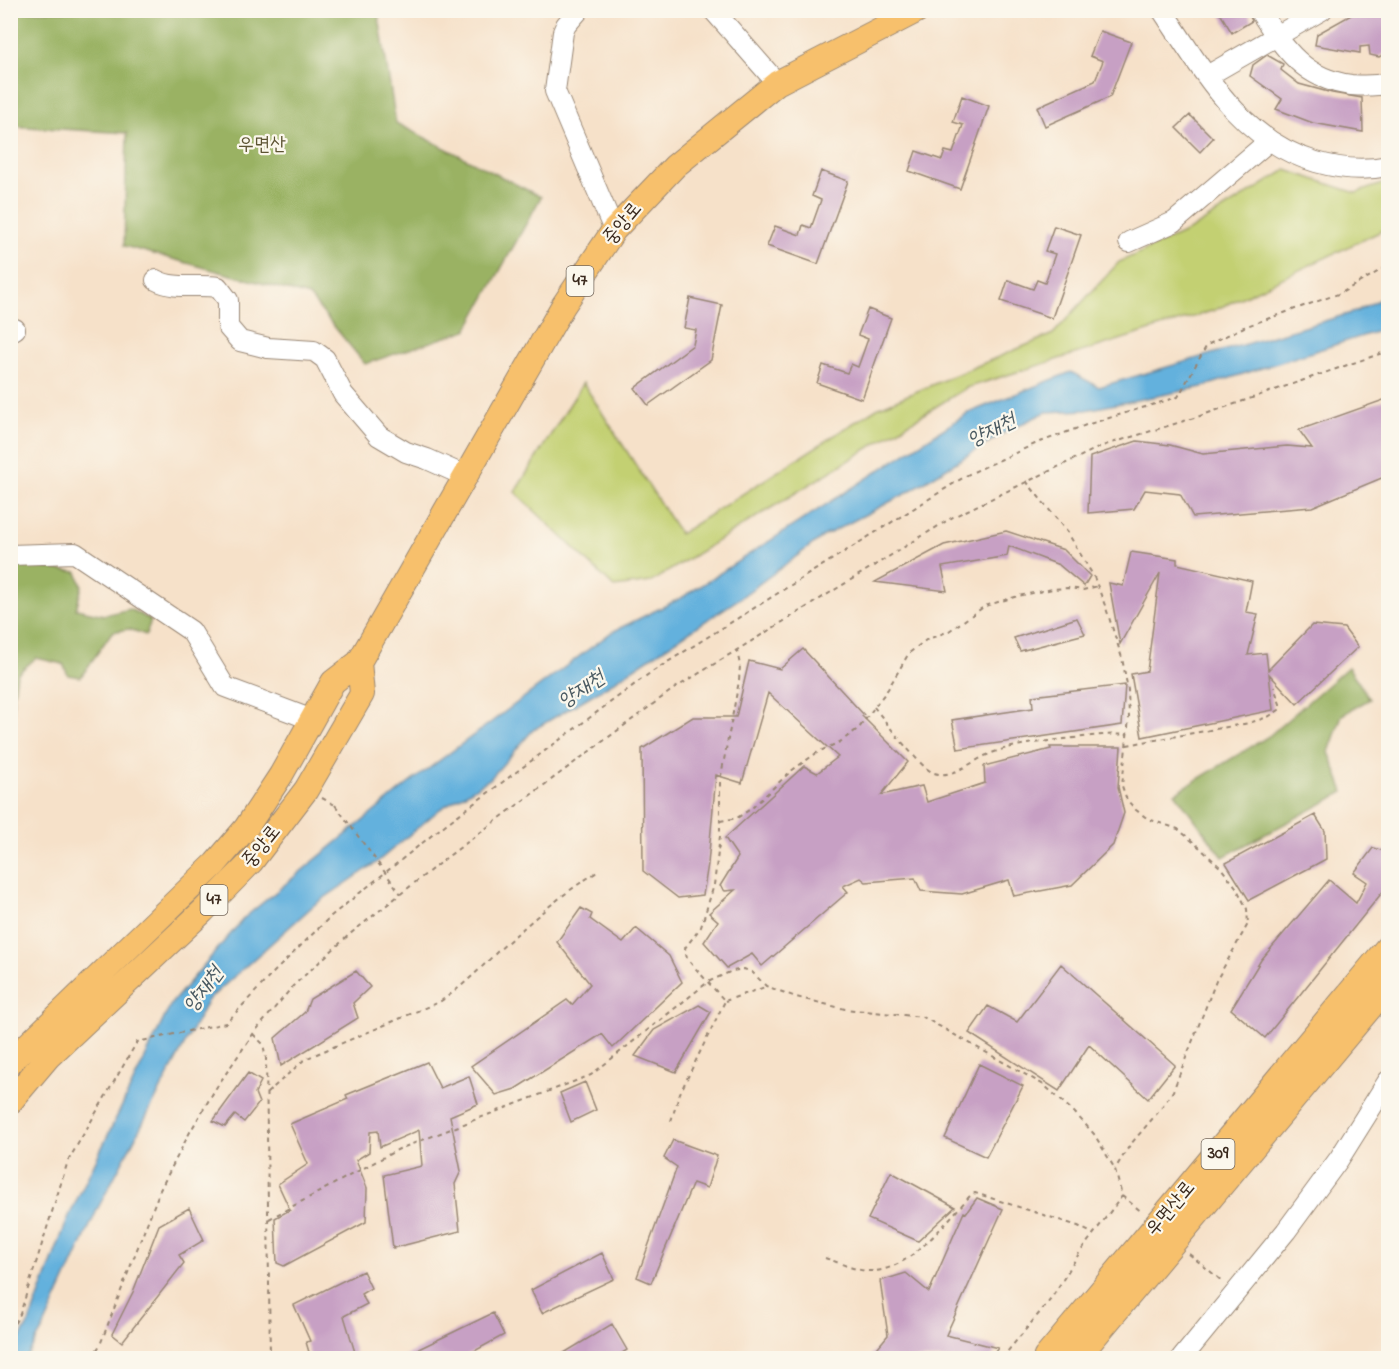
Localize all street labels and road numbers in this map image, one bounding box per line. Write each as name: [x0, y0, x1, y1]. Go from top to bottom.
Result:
street label: 중앙로: [596, 196, 650, 252]
road number: 47: [566, 266, 594, 296]
street label: 중앙로: [236, 819, 288, 875]
road number: 47: [200, 885, 228, 915]
road number: 309: [1202, 1139, 1234, 1169]
street label: 우면산로: [1139, 1175, 1203, 1243]

